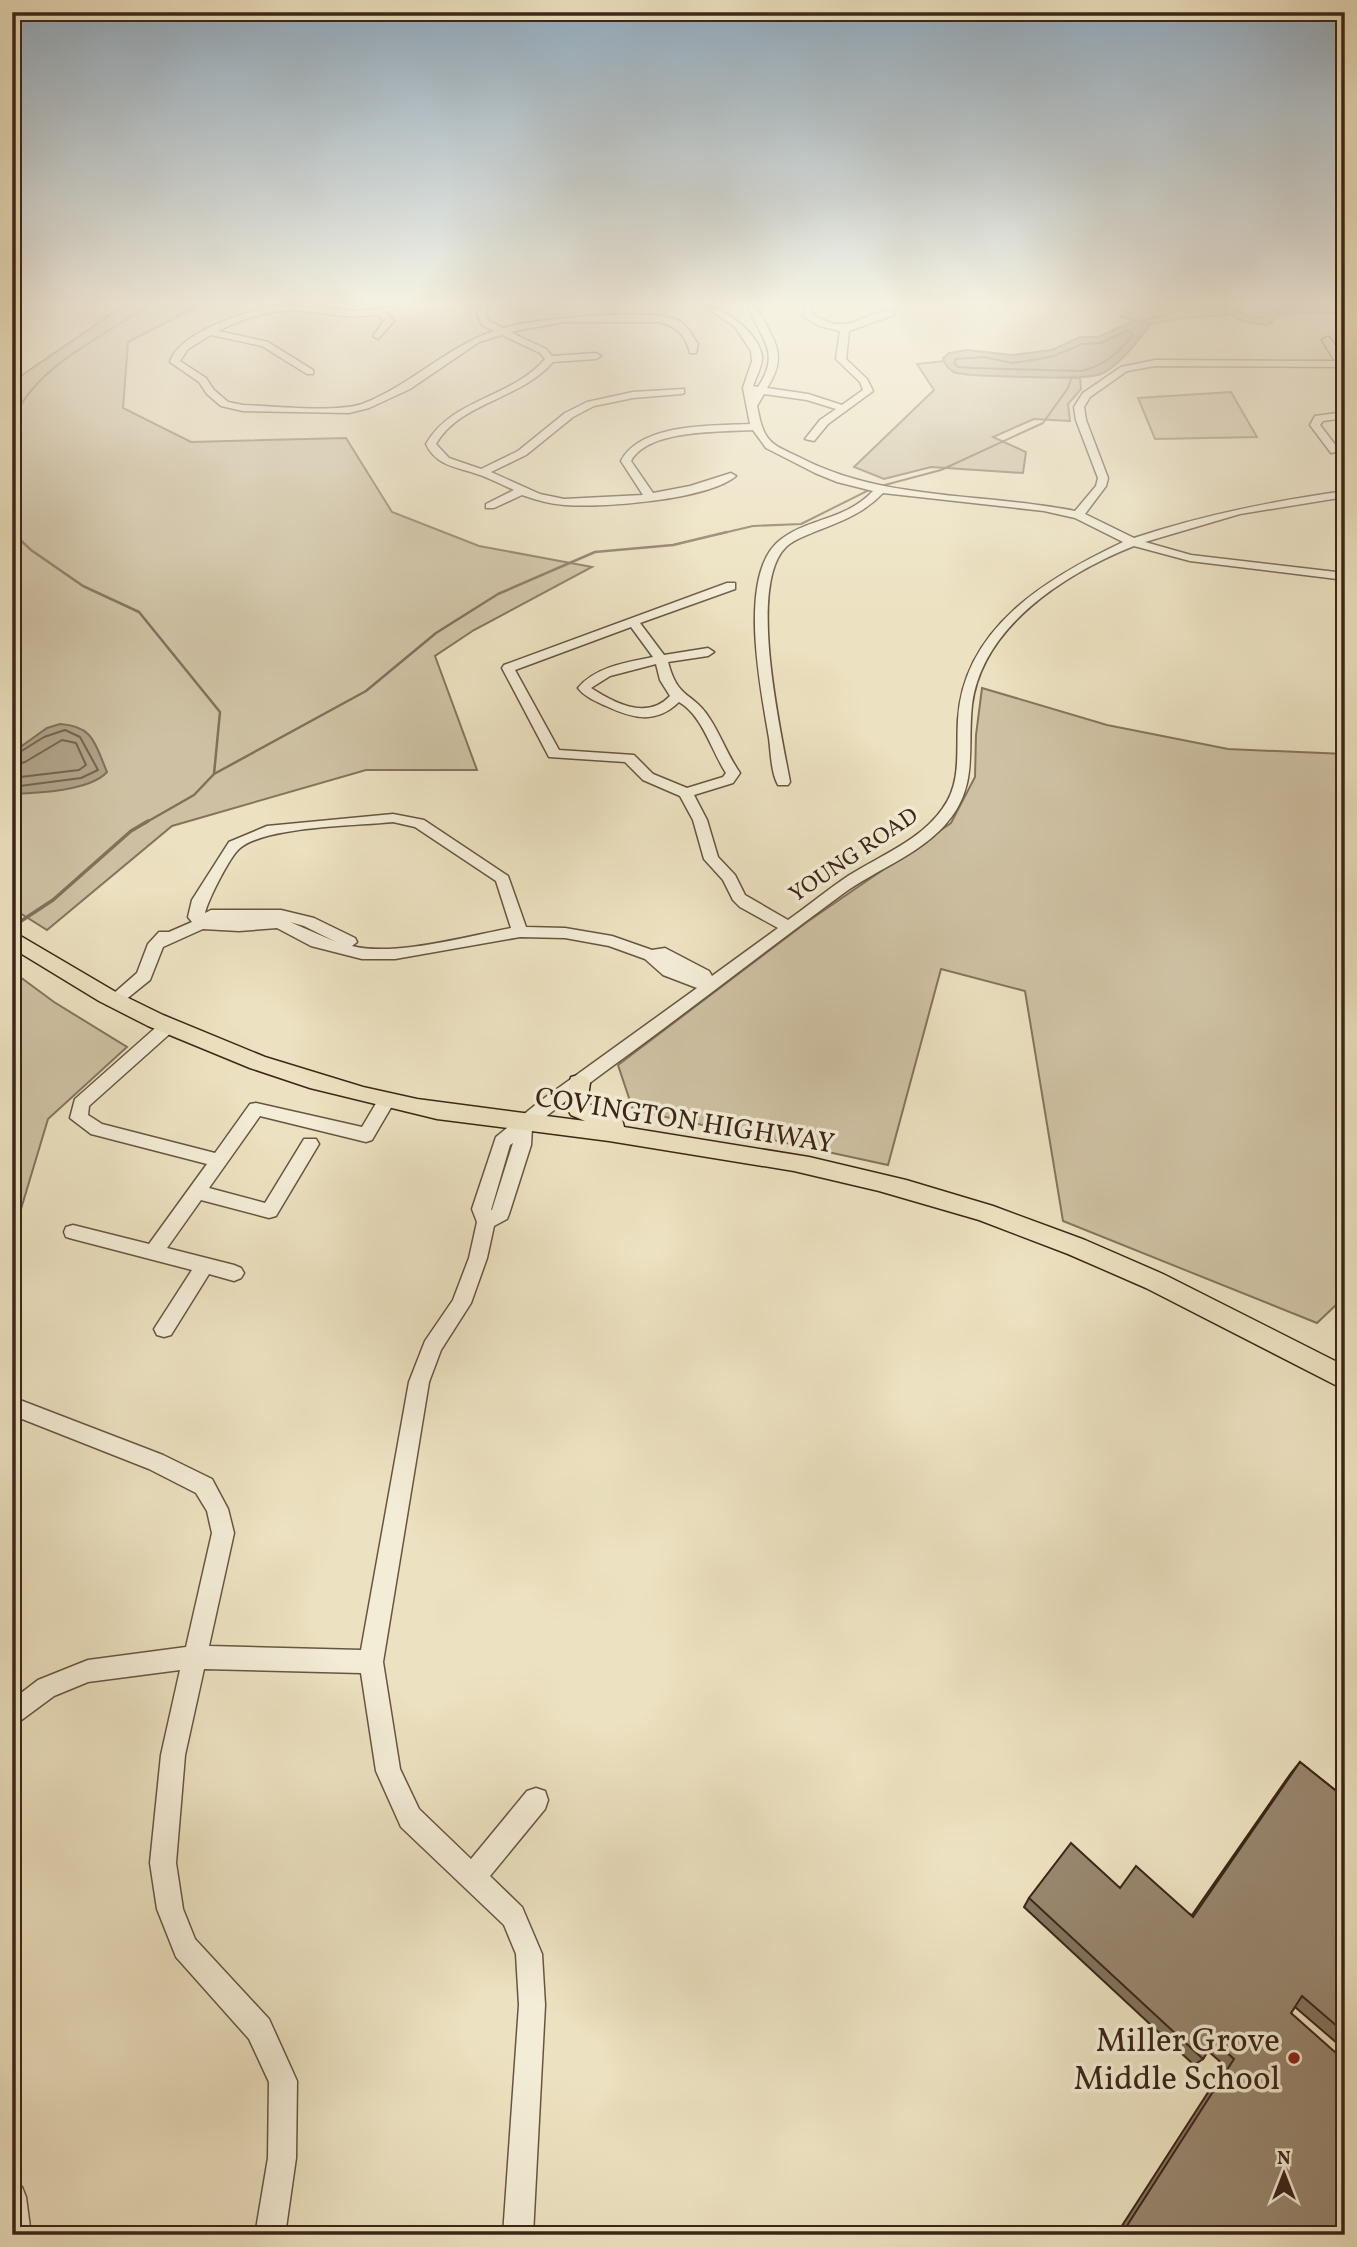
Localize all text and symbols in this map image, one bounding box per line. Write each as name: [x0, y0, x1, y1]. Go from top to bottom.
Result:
street label: YOUNG ROAD: [783, 801, 925, 911]
street label: COVINGTON HIGHWAY: [532, 1079, 837, 1164]
place label: Miller Grove Middle School: [1074, 2020, 1280, 2104]
marker: Miller Grove Middle School: [1286, 2050, 1302, 2066]
north arrow: [1248, 2138, 1318, 2208]
text: N: [1277, 2146, 1291, 2172]

